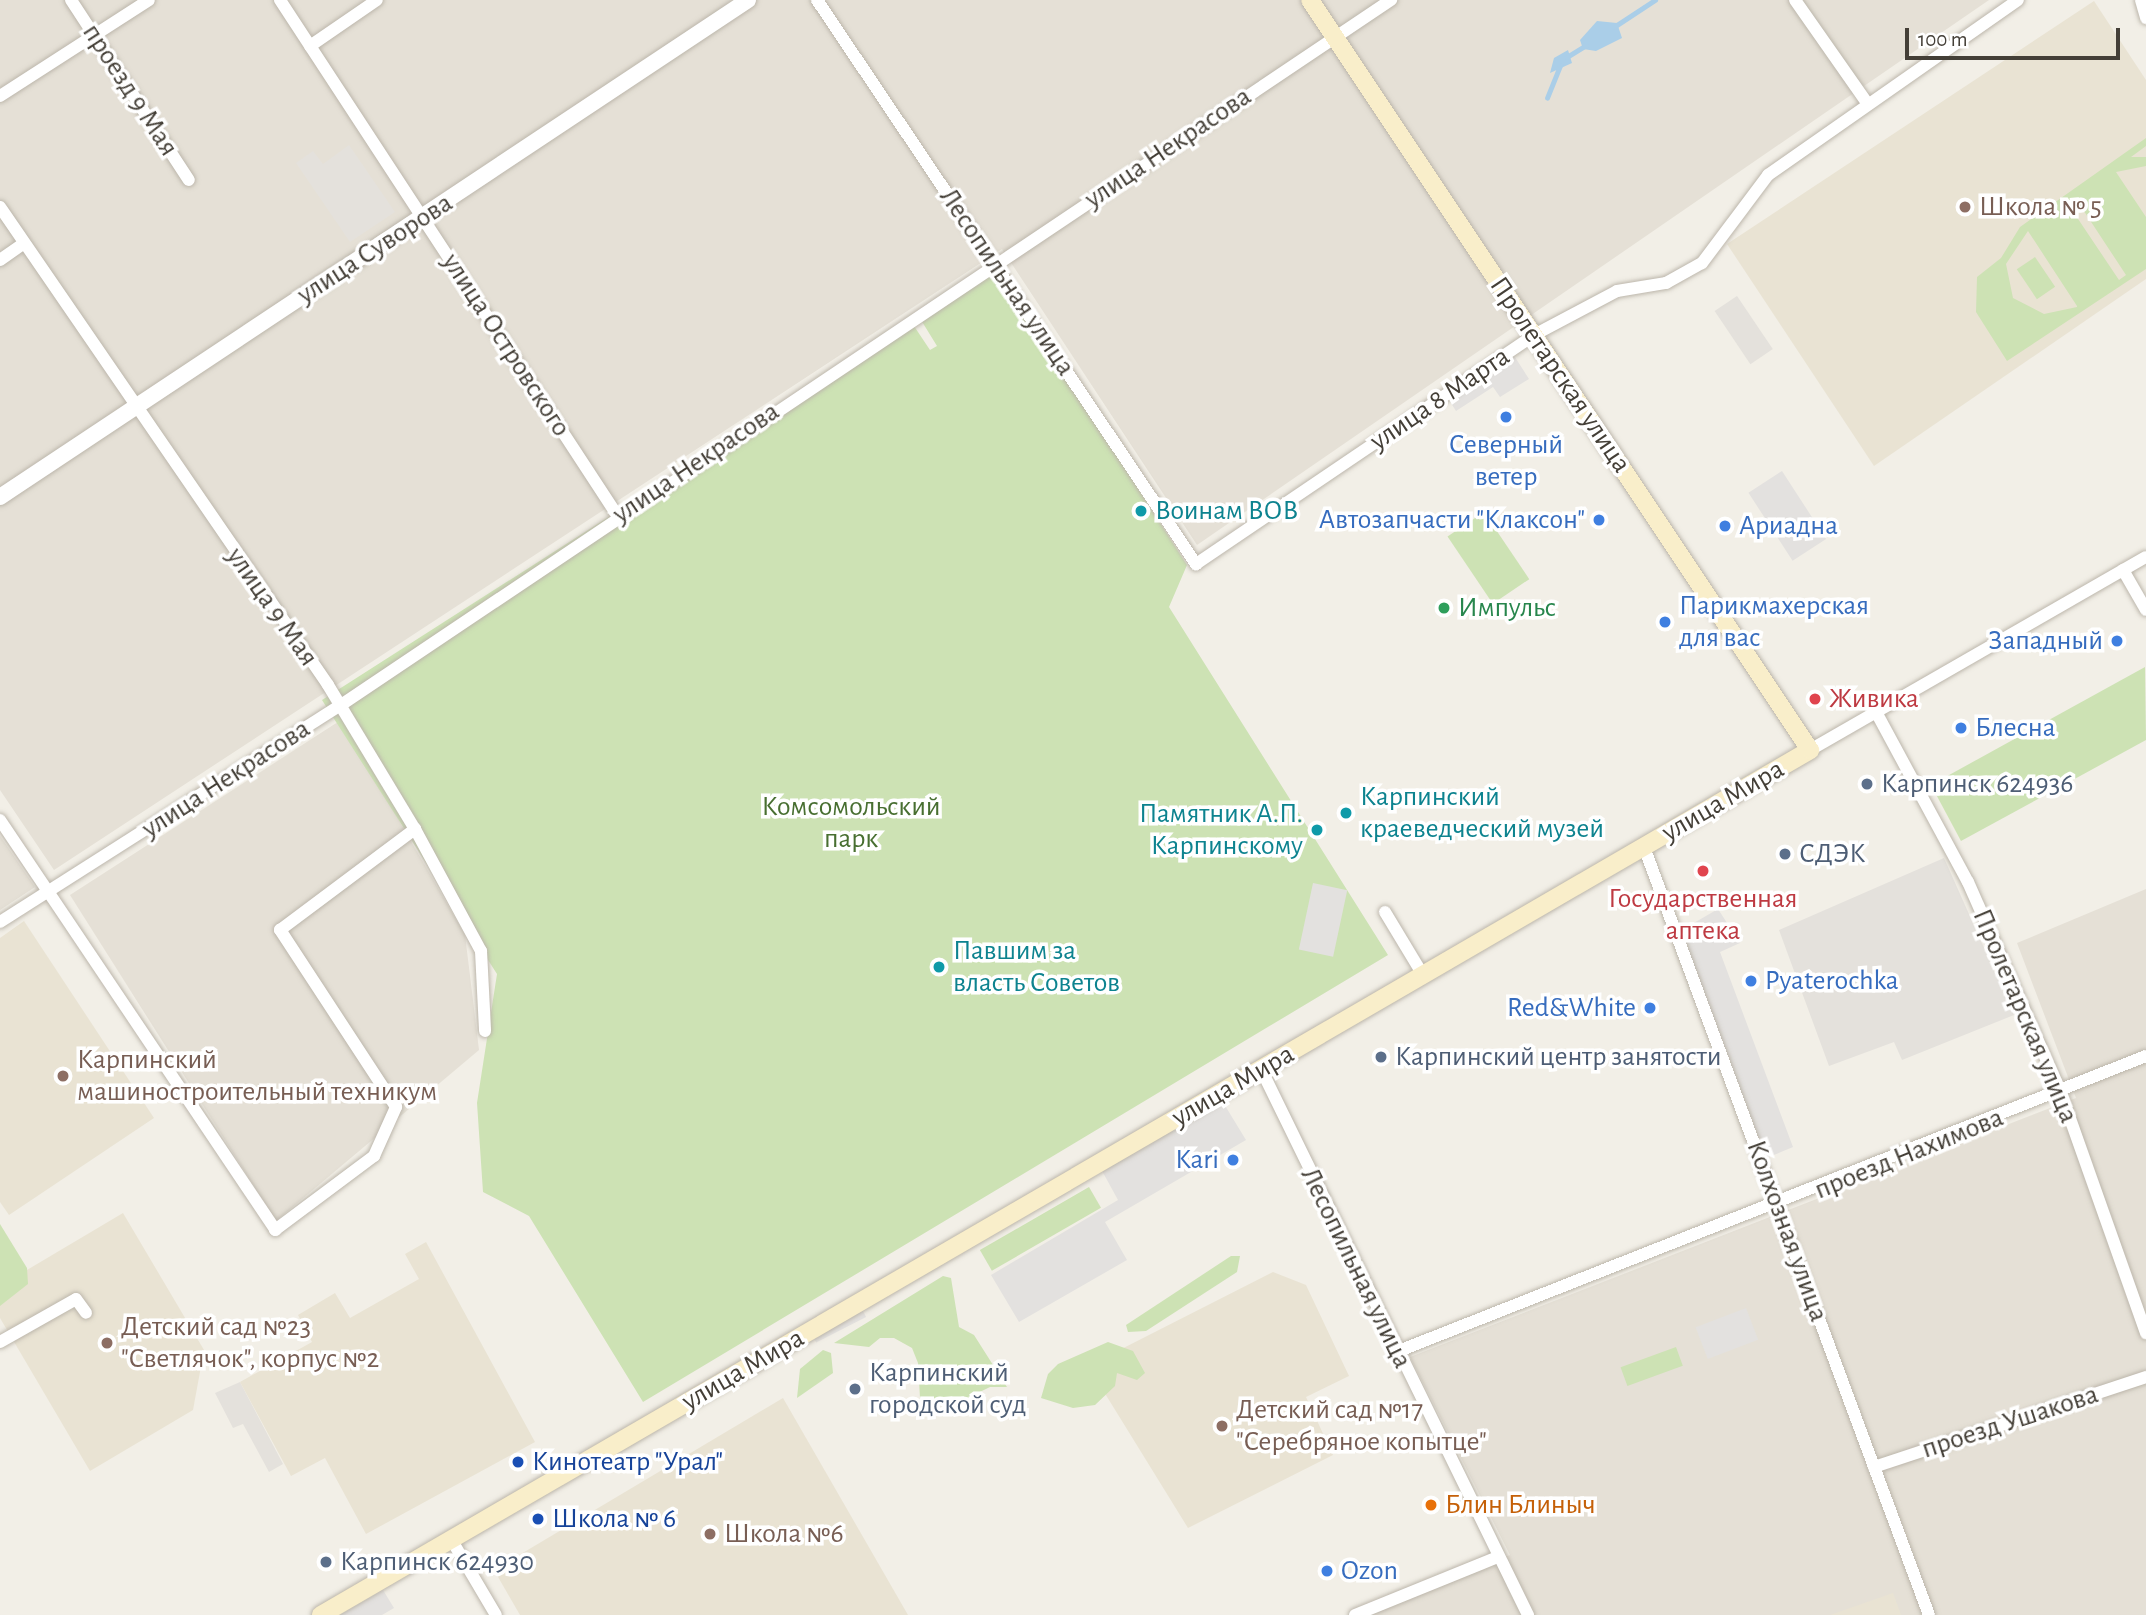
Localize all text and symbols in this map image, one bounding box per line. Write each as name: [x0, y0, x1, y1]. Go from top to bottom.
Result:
scale bar: [1908, 14, 2123, 58]
street label: проезд 9 Мая: [75, 17, 185, 163]
text: 100 m: [1918, 29, 1968, 50]
street label: улица Некрасова: [1078, 80, 1258, 216]
street label: Лесопильная улица: [932, 182, 1082, 382]
street label: улица Суворова: [291, 186, 459, 312]
place label: Школа № 5: [1979, 190, 2102, 224]
marker: Школа № 5: [1957, 199, 1973, 215]
street label: улица Островского: [434, 247, 578, 443]
street label: Пролетарская улица: [1482, 271, 1638, 479]
street label: улица 8 Марта: [1364, 340, 1516, 458]
street label: улица Некрасова: [606, 395, 786, 531]
marker: Северный ветер: [1498, 409, 1514, 425]
place label: Северный ветер: [1449, 428, 1563, 494]
place label: Воинам ВОВ: [1155, 494, 1298, 528]
marker: Воинам ВОВ: [1133, 503, 1149, 519]
place label: Автозапчасти "Клаксон": [1319, 503, 1585, 537]
place label: Ариадна: [1739, 509, 1838, 543]
marker: Автозапчасти "Клаксон": [1591, 512, 1607, 528]
marker: Ариадна: [1717, 518, 1733, 534]
street label: улица 9 Мая: [219, 541, 325, 673]
place label: Парикмахерская для вас: [1679, 589, 1869, 655]
place label: Импульс: [1458, 591, 1556, 625]
marker: Импульс: [1436, 600, 1452, 616]
marker: Парикмахерская для вас: [1657, 614, 1673, 630]
place label: Западный: [1988, 624, 2103, 658]
marker: Западный: [2109, 633, 2125, 649]
place label: Живика: [1829, 682, 1919, 716]
marker: Живика: [1807, 691, 1823, 707]
place label: Блесна: [1975, 711, 2055, 745]
street label: улица Некрасова: [136, 712, 316, 846]
marker: Блесна: [1953, 720, 1969, 736]
street label: улица Мира: [1656, 752, 1790, 850]
place label: Карпинск 624936: [1881, 767, 2073, 801]
marker: Карпинск 624936: [1859, 776, 1875, 792]
place label: Карпинский краеведческий музей: [1360, 780, 1604, 846]
park label: Комсомольский парк: [761, 790, 941, 856]
place label: Памятник А.П. Карпинскому: [1139, 797, 1303, 863]
marker: Карпинский краеведческий музей: [1338, 805, 1354, 821]
marker: Памятник А.П. Карпинскому: [1309, 822, 1325, 838]
place label: СДЭК: [1799, 837, 1865, 871]
marker: СДЭК: [1777, 846, 1793, 862]
marker: Государственная аптека: [1695, 863, 1711, 879]
place label: Государственная аптека: [1608, 882, 1798, 948]
street label: Пролетарская улица: [1965, 904, 2085, 1128]
place label: Павшим за власть Советов: [953, 934, 1120, 1000]
marker: Павшим за власть Советов: [931, 959, 947, 975]
place label: Pyaterochka: [1765, 964, 1899, 998]
marker: Pyaterochka: [1743, 973, 1759, 989]
place label: Red&White: [1507, 991, 1636, 1025]
marker: Red&White: [1642, 1000, 1658, 1016]
street label: улица Мира: [1166, 1037, 1300, 1135]
place label: Карпинский центр занятости: [1395, 1040, 1722, 1074]
place label: Карпинский машиностроительный техникум: [77, 1043, 437, 1109]
marker: Карпинский центр занятости: [1373, 1049, 1389, 1065]
marker: Карпинский машиностроительный техникум: [55, 1068, 71, 1084]
street label: проезд Нахимова: [1810, 1101, 2008, 1207]
street label: Колхозная улица: [1739, 1136, 1835, 1326]
place label: Kari: [1175, 1143, 1219, 1177]
marker: Kari: [1225, 1152, 1241, 1168]
street label: Лесопильная улица: [1293, 1162, 1419, 1374]
place label: Детский сад №23 "Светлячок", корпус №2: [121, 1310, 379, 1376]
street label: улица Мира: [676, 1321, 810, 1419]
marker: Детский сад №23 "Светлячок", корпус №2: [99, 1335, 115, 1351]
place label: Карпинский городской суд: [869, 1356, 1026, 1422]
street label: проезд Ушакова: [1918, 1378, 2102, 1466]
marker: Карпинский городской суд: [847, 1381, 863, 1397]
place label: Детский сад №17 "Серебряное копытце": [1236, 1393, 1487, 1459]
marker: Детский сад №17 "Серебряное копытце": [1214, 1418, 1230, 1434]
place label: Кинотеатр "Урал": [532, 1445, 723, 1479]
marker: Кинотеатр "Урал": [510, 1454, 526, 1470]
place label: Блин Блиныч: [1445, 1488, 1596, 1522]
marker: Блин Блиныч: [1423, 1497, 1439, 1513]
place label: Школа № 6: [552, 1502, 676, 1536]
marker: Школа № 6: [530, 1511, 546, 1527]
place label: Школа №6: [724, 1517, 844, 1551]
marker: Школа №6: [702, 1526, 718, 1542]
place label: Карпинск 624930: [340, 1545, 534, 1579]
marker: Карпинск 624930: [318, 1554, 334, 1570]
place label: Ozon: [1341, 1554, 1398, 1588]
marker: Ozon: [1319, 1563, 1335, 1579]

